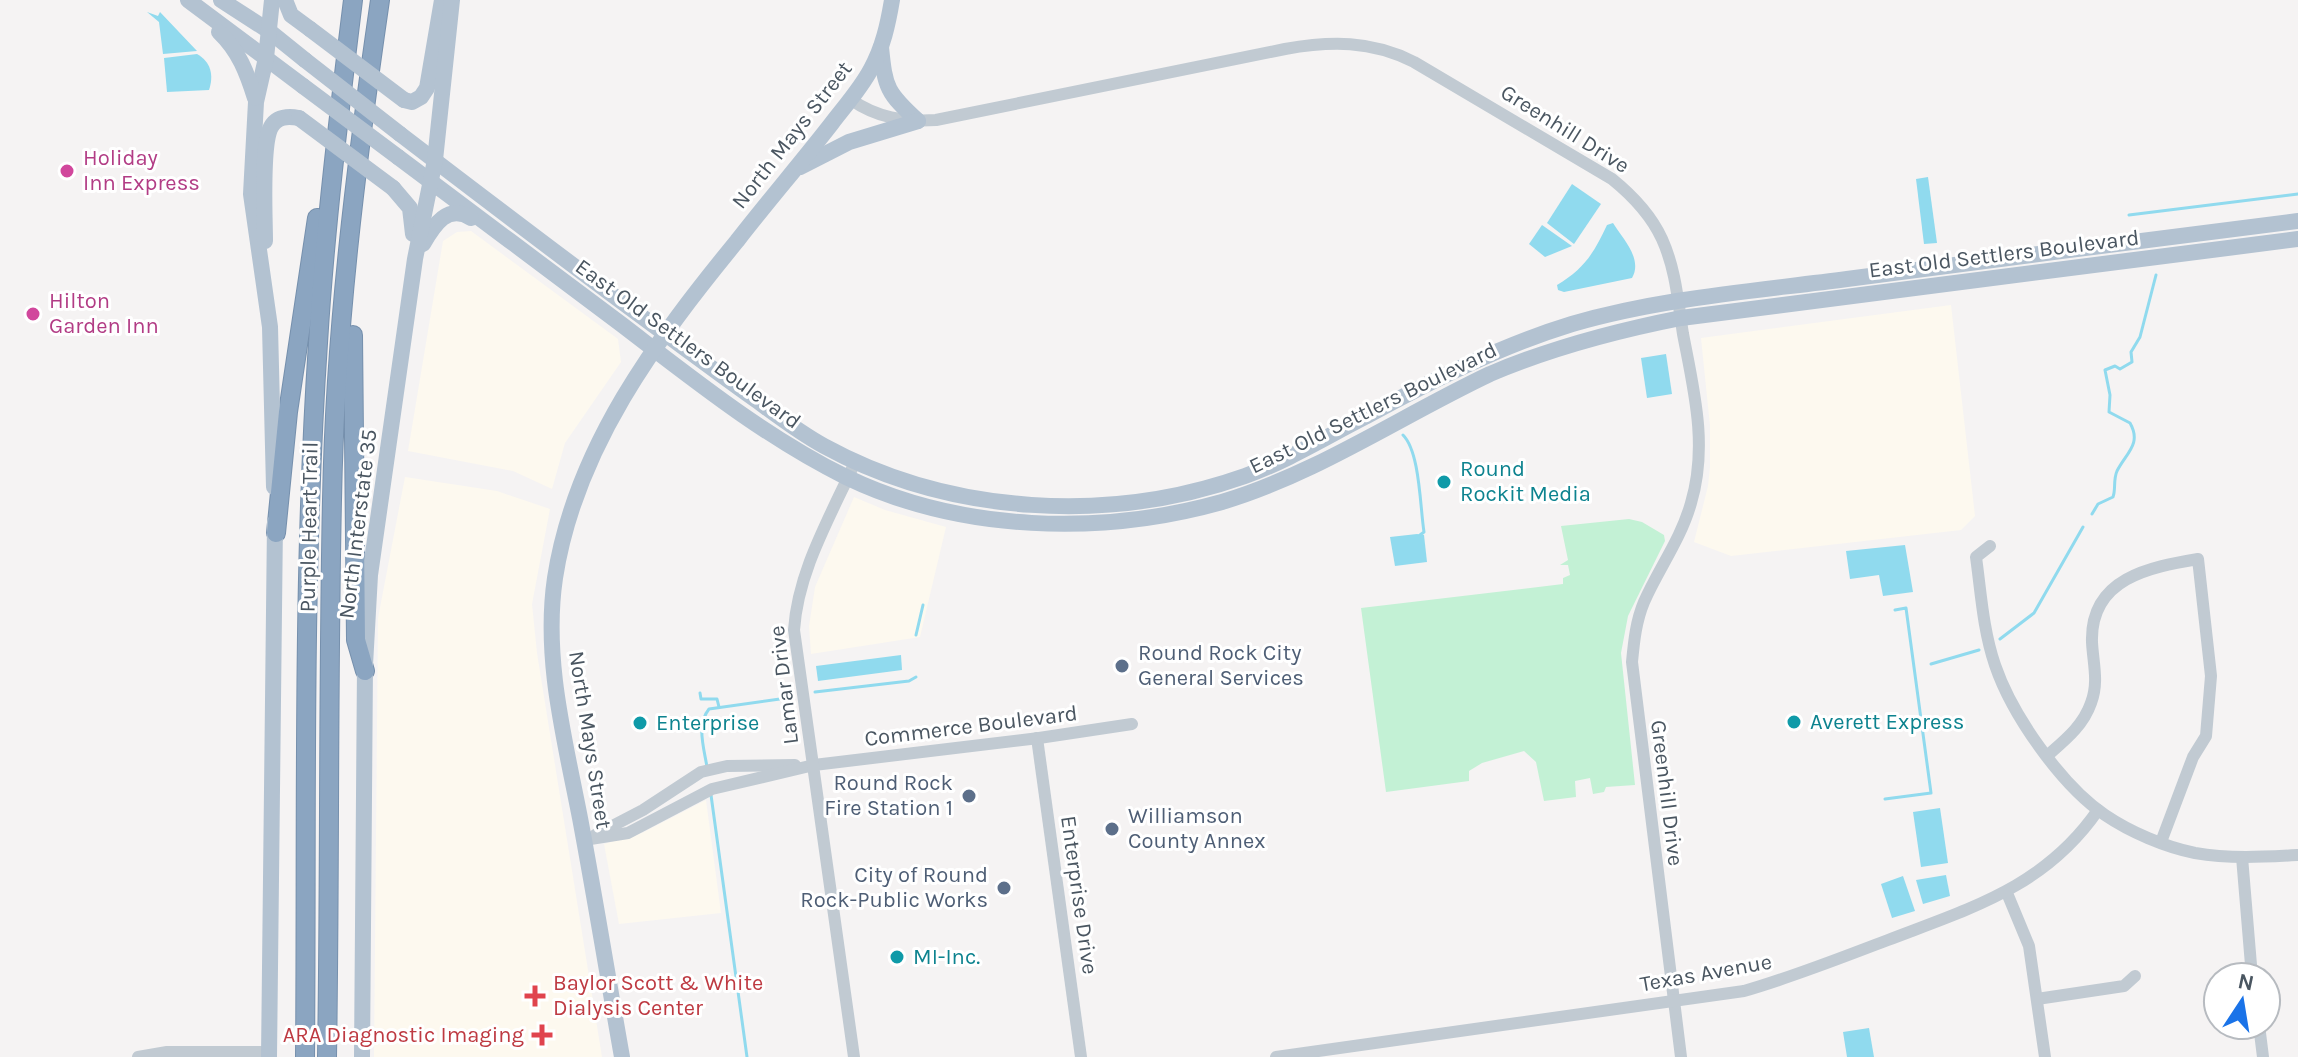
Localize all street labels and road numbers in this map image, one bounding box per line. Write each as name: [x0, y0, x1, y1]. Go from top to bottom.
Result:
street label: North Mays Street: [726, 56, 858, 214]
street label: Greenhill Drive: [1496, 79, 1634, 179]
street label: East Old Settlers Boulevard: [1867, 225, 2141, 283]
street label: East Old Settlers Boulevard: [570, 254, 806, 434]
street label: East Old Settlers Boulevard: [1245, 337, 1501, 479]
street label: North Interstate 35: [333, 428, 383, 620]
street label: Purple Heart Trail: [295, 441, 323, 613]
street label: Lamar Drive: [764, 624, 804, 746]
street label: North Mays Street: [563, 649, 617, 831]
street label: Commerce Boulevard: [863, 700, 1079, 752]
street label: Greenhill Drive: [1645, 719, 1689, 867]
street label: Enterprise Drive: [1055, 814, 1103, 976]
street label: Texas Avenue: [1638, 949, 1774, 997]

